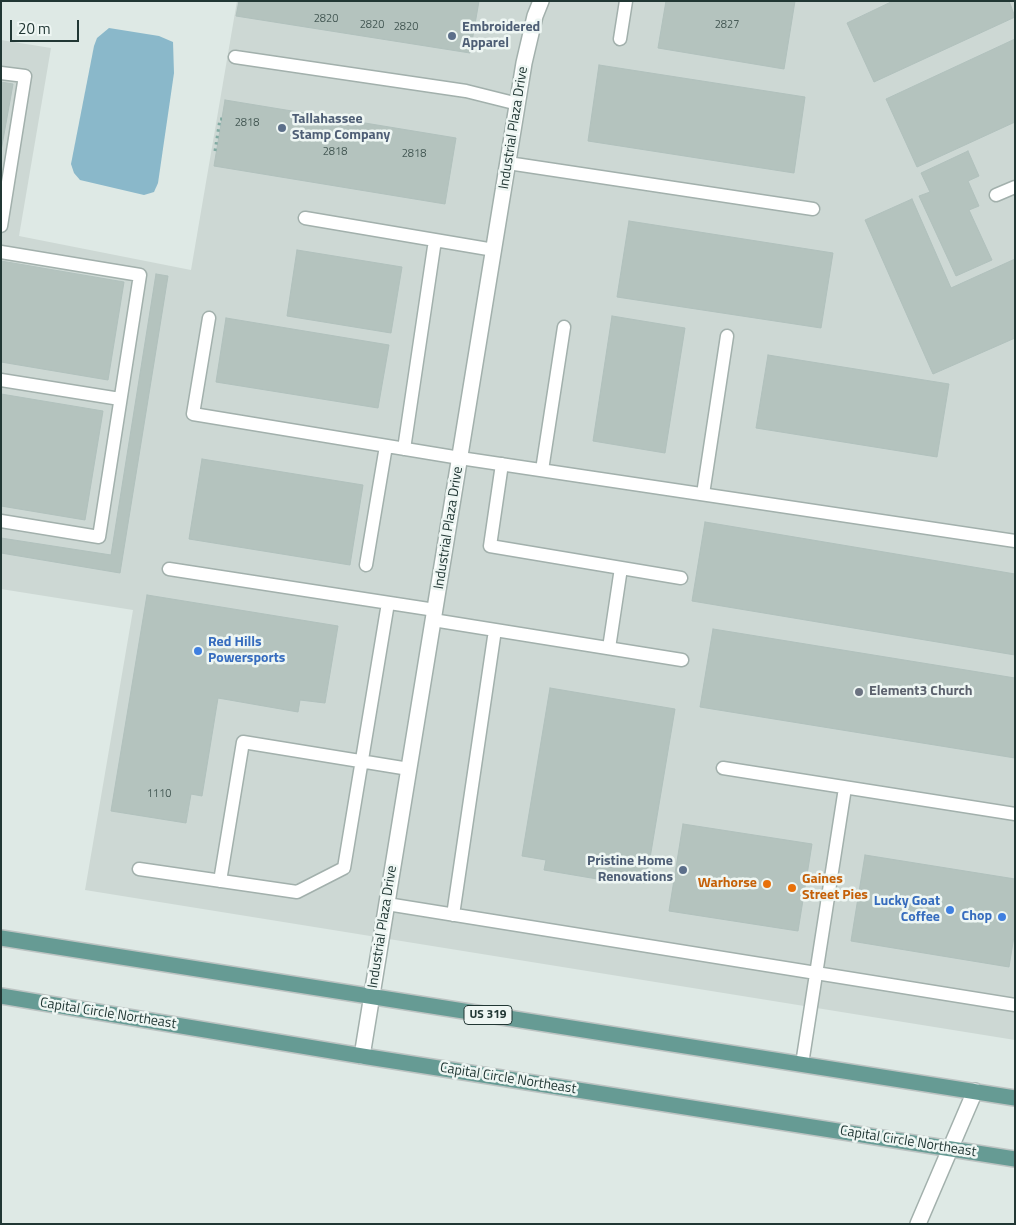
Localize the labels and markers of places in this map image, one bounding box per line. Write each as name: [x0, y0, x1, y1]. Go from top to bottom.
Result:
place label: Embroidered Apparel: [462, 20, 540, 52]
marker: Embroidered Apparel: [446, 30, 458, 42]
place label: Tallahassee Stamp Company: [292, 112, 390, 144]
marker: Tallahassee Stamp Company: [276, 122, 288, 134]
place label: Red Hills Powersports: [208, 635, 285, 668]
marker: Red Hills Powersports: [192, 645, 204, 657]
place label: Element3 Church: [869, 684, 973, 700]
marker: Element3 Church: [853, 686, 865, 698]
place label: Pristine Home Renovations: [587, 854, 673, 886]
marker: Pristine Home Renovations: [677, 864, 689, 876]
place label: Gaines Street Pies: [802, 872, 868, 904]
place label: Warhorse: [698, 876, 757, 892]
marker: Warhorse: [761, 878, 773, 890]
marker: Gaines Street Pies: [786, 882, 798, 894]
place label: Lucky Goat Coffee: [874, 894, 940, 926]
marker: Lucky Goat Coffee: [944, 904, 956, 916]
place label: Chop: [962, 909, 992, 925]
marker: Chop: [996, 911, 1008, 923]

